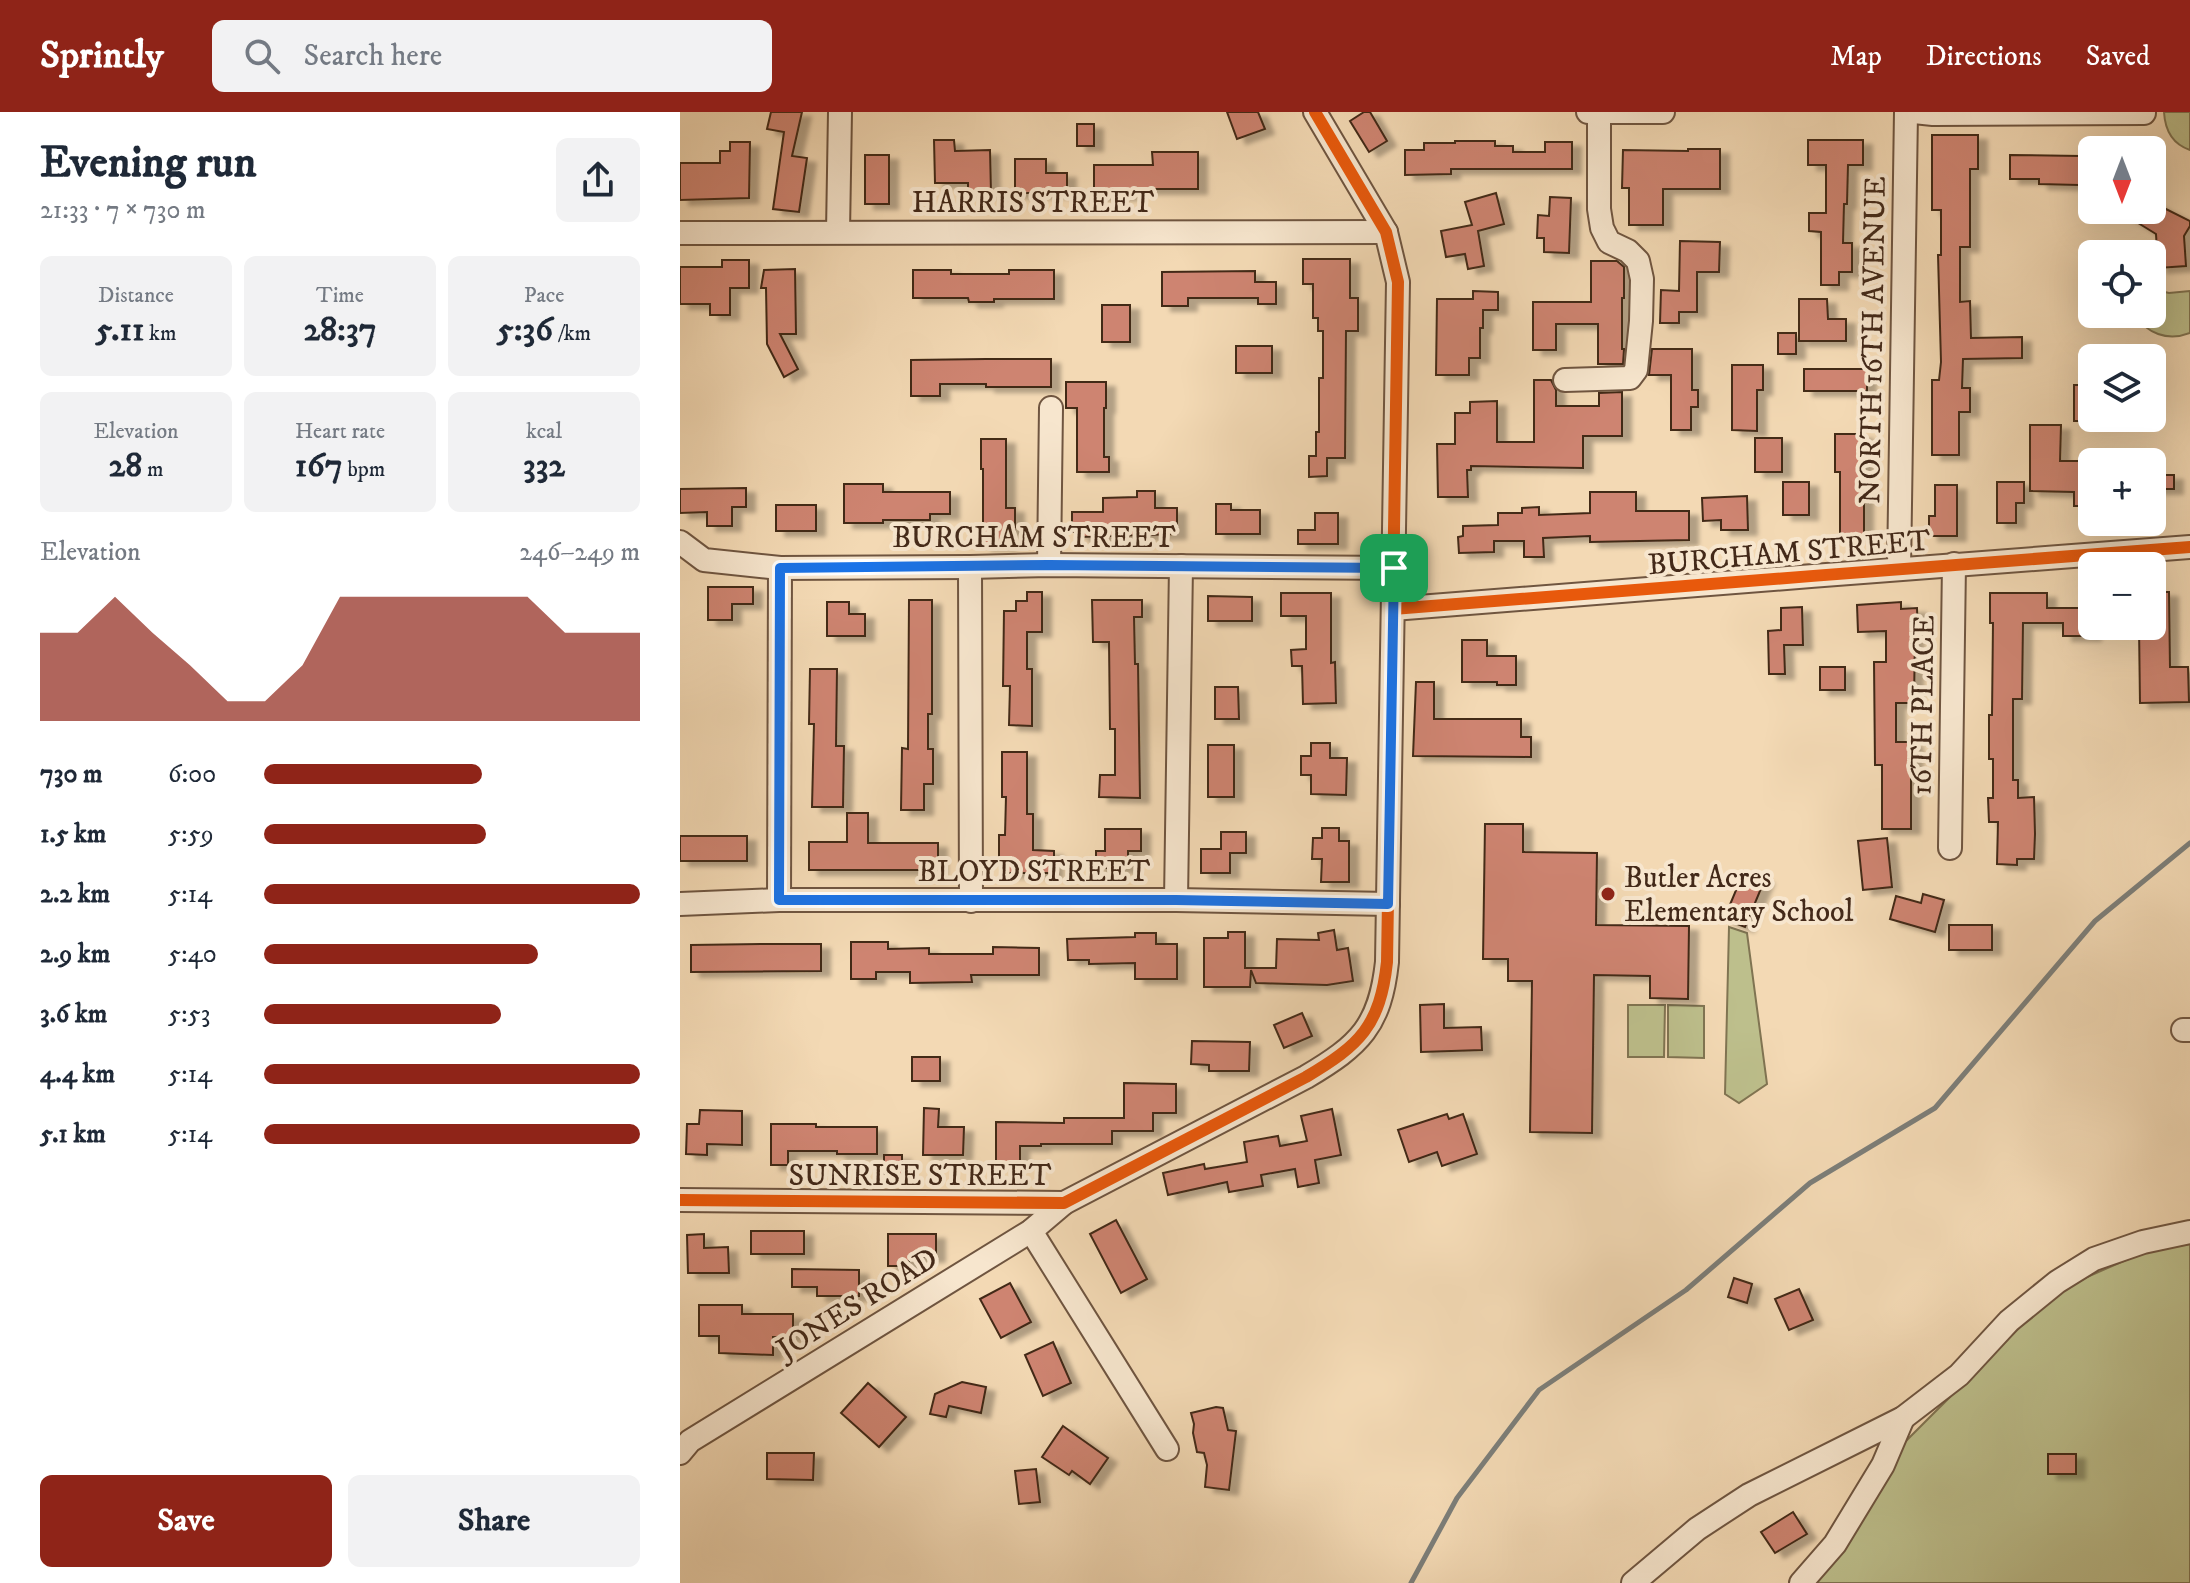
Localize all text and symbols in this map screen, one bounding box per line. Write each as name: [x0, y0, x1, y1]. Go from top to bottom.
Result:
search box: [212, 20, 772, 92]
text: Sprintly: [40, 32, 164, 80]
icon: search: [240, 34, 284, 78]
text: Search here: [304, 38, 442, 75]
text: Map: [1830, 39, 1882, 74]
text: Directions: [1926, 39, 2042, 74]
text: Saved: [2086, 39, 2150, 74]
text: Evening run: [40, 136, 257, 191]
north arrow: [2078, 136, 2166, 224]
map controls: [2078, 136, 2166, 640]
button: share: [556, 138, 640, 222]
street label: NORTH 16TH AVENUE: [1852, 176, 1895, 504]
street label: HARRIS STREET: [912, 185, 1154, 222]
text: 21:33 · 7 × 730 m: [40, 194, 206, 227]
button: locate: [2078, 240, 2166, 328]
text: Distance: [98, 282, 174, 309]
text: Time: [316, 282, 364, 309]
text: Pace: [524, 282, 564, 309]
text: 5.11: [95, 309, 144, 351]
text: 28:37: [303, 309, 377, 351]
text: 5:36: [497, 309, 553, 351]
text: km: [144, 320, 177, 347]
text: /km: [553, 320, 591, 347]
button: layers: [2078, 344, 2166, 432]
text: Elevation: [93, 418, 179, 445]
text: Heart rate: [295, 418, 385, 445]
text: kcal: [526, 418, 562, 445]
text: 28: [109, 445, 142, 487]
text: 167: [295, 445, 343, 487]
text: 332: [523, 445, 565, 487]
button: +: [2078, 448, 2166, 536]
text: m: [142, 456, 163, 483]
text: bpm: [343, 456, 385, 483]
street label: BURCHAM STREET: [892, 520, 1176, 557]
street label: BURCHAM STREET: [1646, 523, 1932, 584]
pin: [1360, 534, 1428, 602]
text: Elevation: [40, 536, 141, 569]
text: 246–249 m: [519, 536, 640, 569]
icon: arrive: [1372, 546, 1416, 590]
button: −: [2078, 552, 2166, 640]
street label: 16TH PLACE: [1903, 614, 1944, 796]
text: 730 m: [40, 758, 103, 791]
text: 6:00: [168, 758, 216, 791]
text: 1.5 km: [40, 818, 106, 851]
text: 5:59: [168, 818, 214, 851]
street label: BLOYD STREET: [918, 854, 1151, 891]
place label: Butler Acres Elementary School: [1624, 860, 1853, 931]
text: 2.2 km: [40, 878, 110, 911]
text: 5:14: [168, 878, 212, 911]
marker: Butler Acres Elementary School: [1599, 885, 1617, 903]
text: 2.9 km: [40, 938, 110, 971]
text: 5:40: [168, 938, 217, 971]
text: 3.6 km: [40, 998, 107, 1031]
text: 5:53: [168, 998, 210, 1031]
text: 4.4 km: [40, 1058, 115, 1091]
text: 5:14: [168, 1058, 212, 1091]
text: 5.1 km: [40, 1118, 106, 1151]
text: 5:14: [168, 1118, 212, 1151]
street label: SUNRISE STREET: [789, 1158, 1052, 1195]
street label: JONES ROAD: [768, 1240, 945, 1370]
button: Save: [40, 1475, 332, 1567]
button: Share: [348, 1475, 640, 1567]

